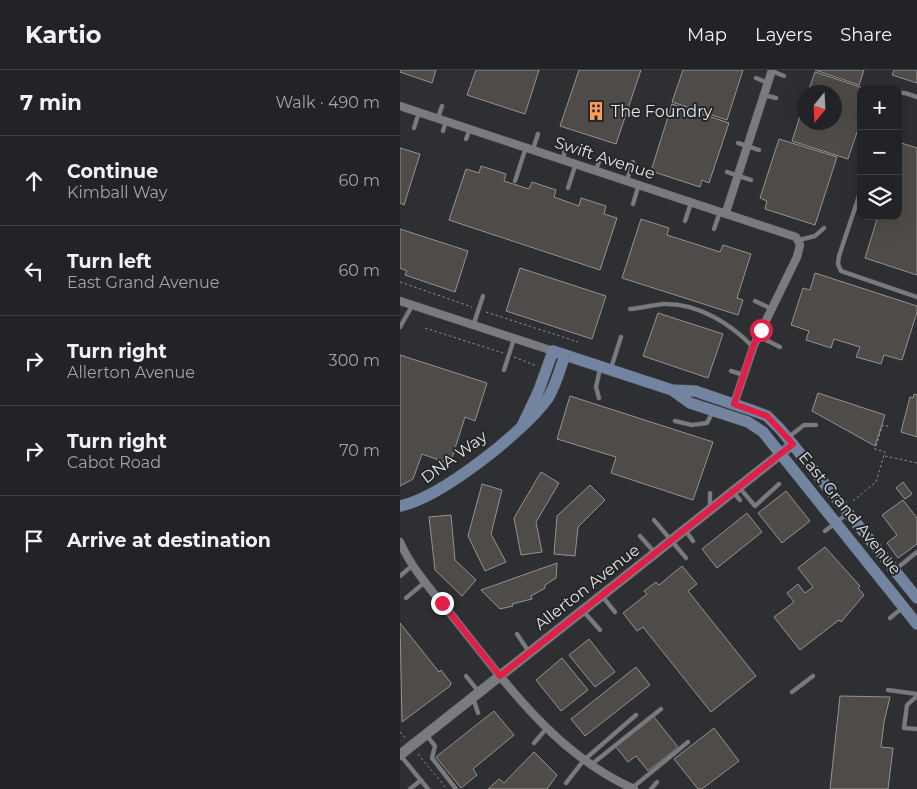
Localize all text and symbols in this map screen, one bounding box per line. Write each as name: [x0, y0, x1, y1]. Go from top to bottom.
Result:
text: Kartio: [25, 20, 101, 49]
text: Map: [687, 24, 727, 46]
text: Layers: [755, 24, 812, 46]
text: Share: [840, 24, 892, 46]
north arrow: [797, 85, 842, 130]
map controls: [857, 85, 902, 220]
button: +: [857, 85, 902, 130]
text: 7 min: [20, 90, 82, 115]
text: Walk · 490 m: [275, 93, 380, 112]
building icon: The Foundry: [585, 100, 607, 122]
place label: The Foundry: [611, 102, 712, 121]
button: −: [857, 130, 902, 175]
street label: Swift Avenue: [552, 133, 658, 183]
text: Continue: [67, 160, 158, 183]
icon: ahead: [20, 167, 48, 195]
text: 60 m: [338, 171, 380, 190]
button: layers: [857, 175, 902, 220]
text: Kimball Way: [67, 183, 167, 202]
text: Turn left: [67, 250, 152, 273]
icon: left: [20, 257, 48, 285]
text: 60 m: [338, 261, 380, 280]
text: East Grand Avenue: [67, 273, 219, 292]
route start: [750, 319, 773, 342]
text: Turn right: [67, 340, 167, 363]
icon: right: [20, 347, 48, 375]
text: 300 m: [329, 351, 380, 370]
text: Allerton Avenue: [67, 363, 195, 382]
street label: DNA Way: [417, 427, 491, 487]
text: Turn right: [67, 430, 167, 453]
icon: right: [20, 437, 48, 465]
text: 70 m: [339, 441, 380, 460]
street label: East Grand Avenue: [795, 448, 905, 578]
text: Cabot Road: [67, 453, 161, 472]
icon: arrive: [20, 527, 48, 555]
text: Arrive at destination: [67, 529, 271, 552]
street label: Allerton Avenue: [531, 540, 643, 634]
route end: [431, 592, 454, 615]

